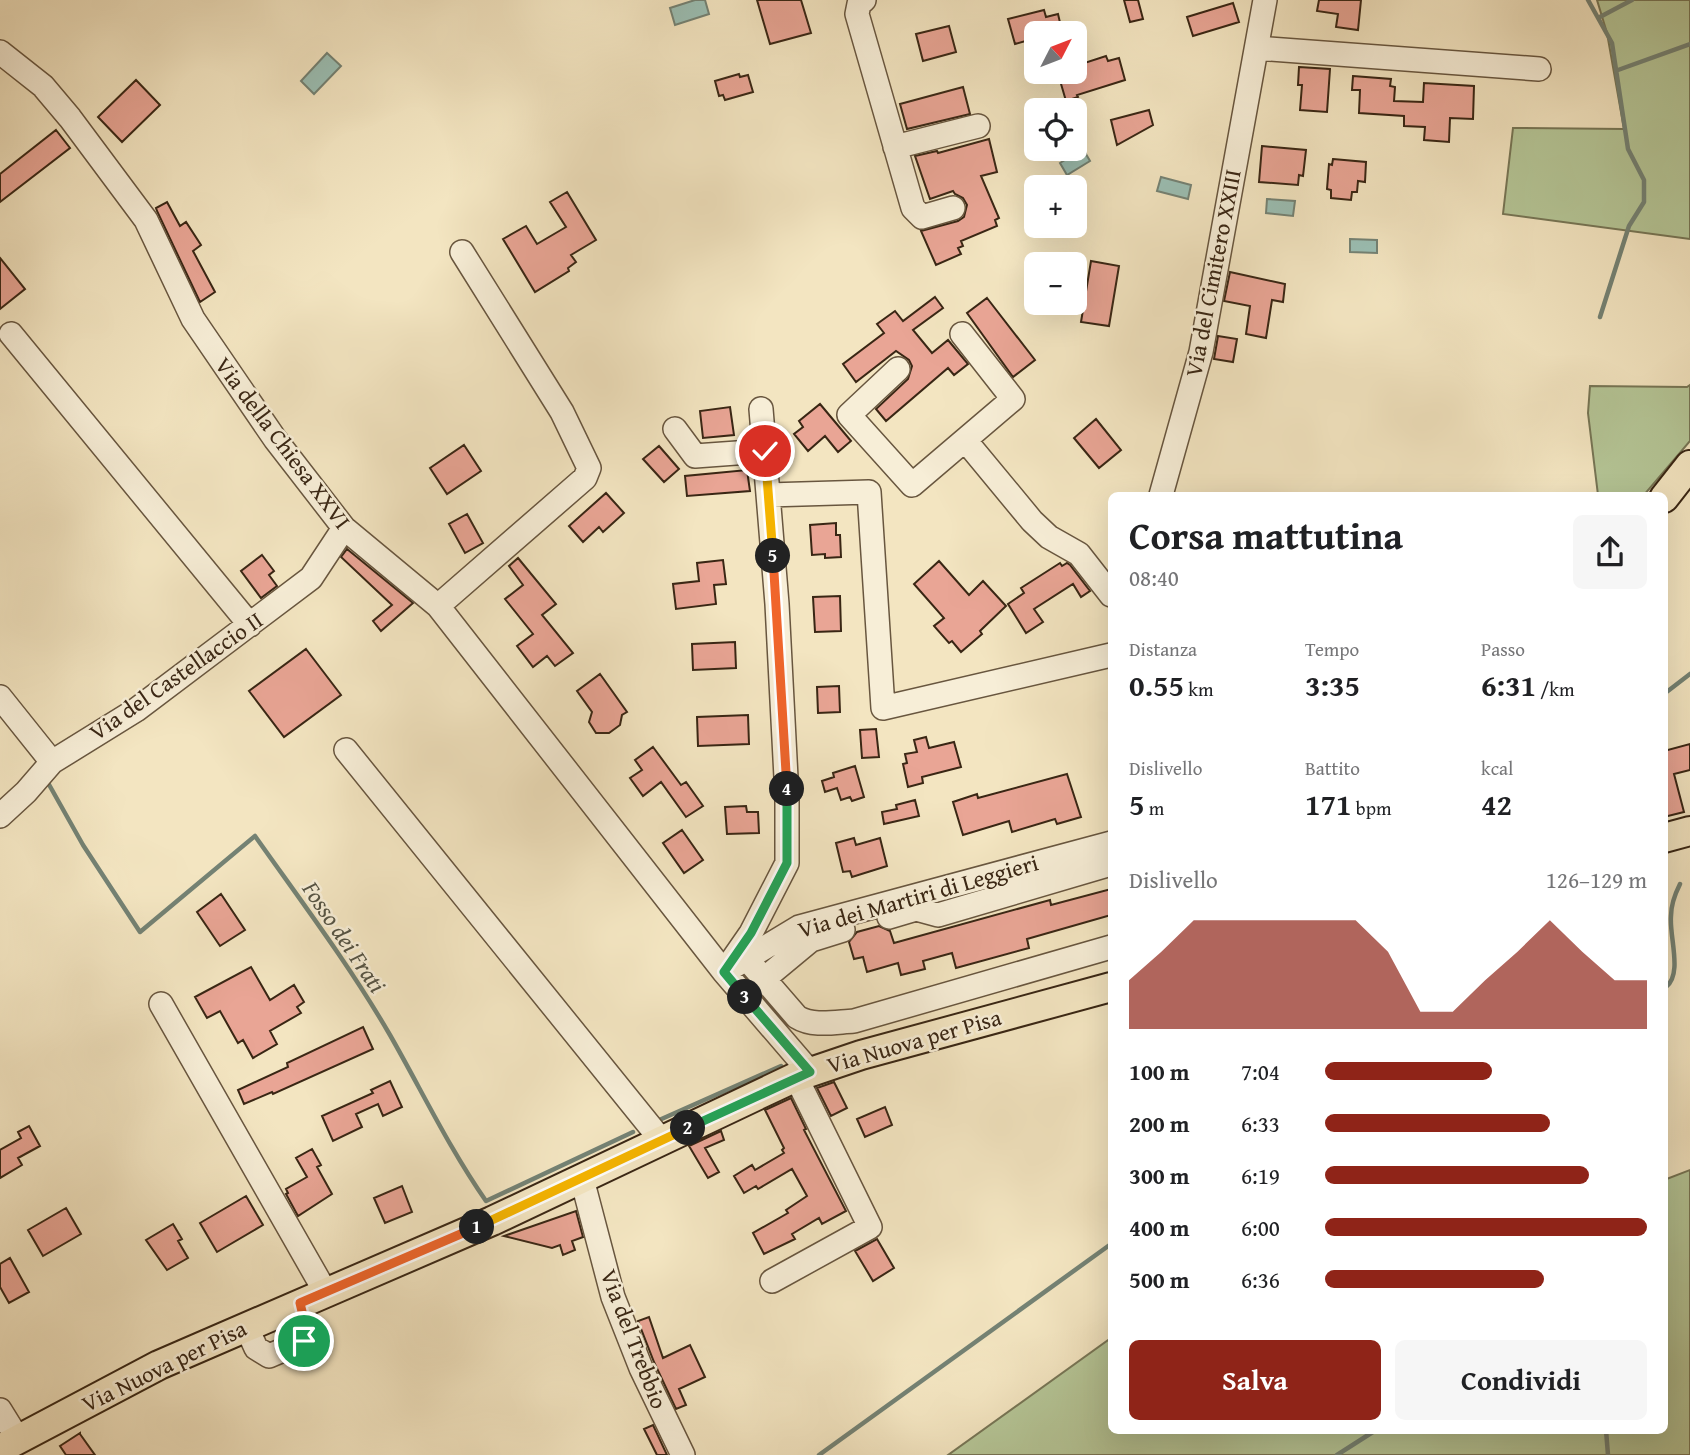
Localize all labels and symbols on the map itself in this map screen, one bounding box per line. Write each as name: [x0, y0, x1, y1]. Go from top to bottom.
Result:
north arrow: [1024, 21, 1087, 84]
street label: Via del Cimitero XXIII: [1176, 166, 1249, 380]
street label: Via della Chiesa XXVI: [208, 350, 359, 536]
pin: [735, 421, 795, 481]
pin: 5: [756, 538, 790, 574]
street label: Via del Castellaccio II: [82, 603, 269, 748]
pin: 4: [770, 772, 804, 806]
street label: Via dei Martiri di Leggieri: [794, 845, 1042, 946]
water label: Fosso dei Frati: [293, 873, 395, 1000]
pin: 3: [728, 979, 762, 1014]
street label: Via Nuova per Pisa: [823, 1000, 1005, 1081]
pin: 2: [670, 1110, 706, 1146]
pin: 1: [460, 1210, 494, 1244]
street label: Via del Trebbio: [593, 1264, 676, 1413]
street label: Via Nuova per Pisa: [76, 1311, 252, 1420]
pin: [274, 1311, 334, 1371]

